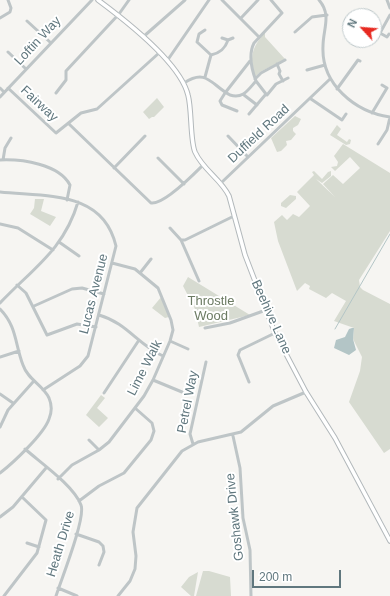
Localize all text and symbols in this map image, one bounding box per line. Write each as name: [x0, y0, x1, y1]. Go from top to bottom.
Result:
north arrow: [342, 8, 382, 48]
street label: Loftin Way: [12, 13, 64, 69]
text: N: [345, 17, 359, 29]
street label: Fairway: [17, 83, 61, 125]
street label: Duffield Road: [225, 102, 293, 166]
street label: Lucas Avenue: [76, 252, 112, 336]
street label: Beehive Lane: [248, 278, 294, 356]
park label: Throstle Wood: [188, 293, 234, 324]
street label: Lime Walk: [124, 338, 166, 398]
street label: Petrel Way: [174, 370, 202, 434]
street label: Goshawk Drive: [223, 472, 247, 562]
street label: Heath Drive: [44, 509, 78, 579]
scale bar: [254, 562, 343, 588]
text: 200 m: [259, 570, 292, 584]

